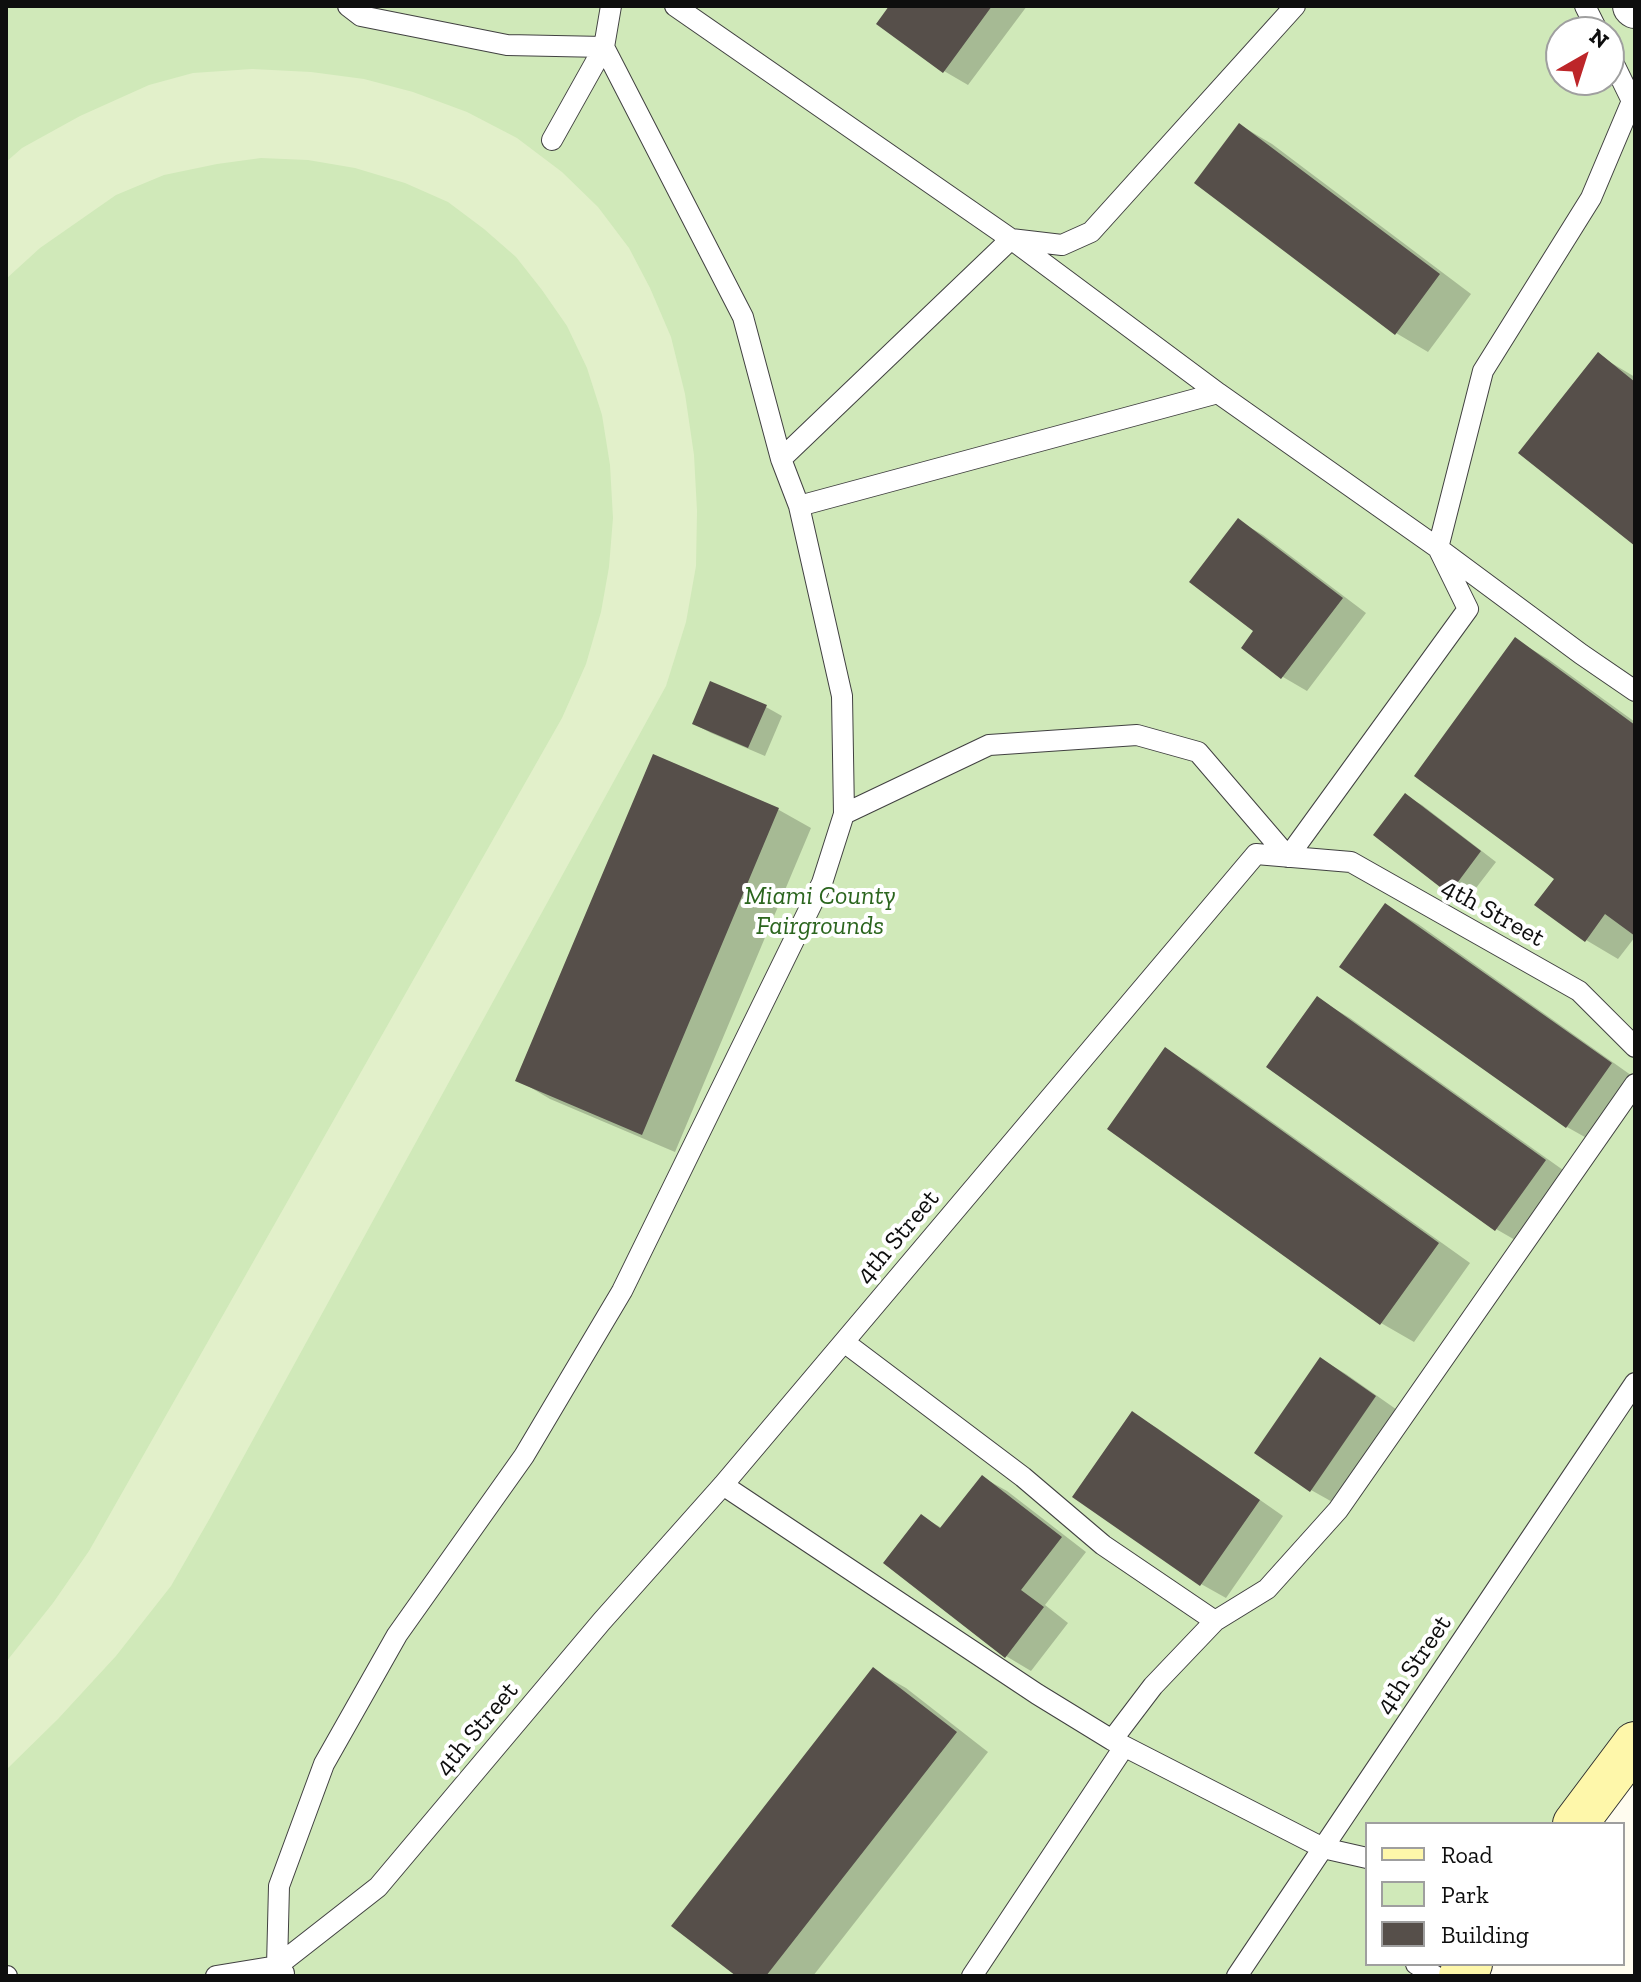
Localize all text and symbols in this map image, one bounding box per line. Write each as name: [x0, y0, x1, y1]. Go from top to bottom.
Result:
north arrow: [1545, 16, 1625, 96]
text: N: [1584, 23, 1614, 54]
street label: 4th Street: [1436, 872, 1550, 954]
park label: Miami County Fairgrounds: [744, 881, 896, 942]
street label: 4th Street: [850, 1184, 946, 1290]
street label: 4th Street: [1370, 1610, 1458, 1720]
street label: 4th Street: [429, 1676, 525, 1782]
legend: [1365, 1822, 1625, 1966]
text: Road: [1441, 1840, 1493, 1869]
text: Park: [1441, 1880, 1489, 1909]
text: Building: [1441, 1920, 1529, 1949]

